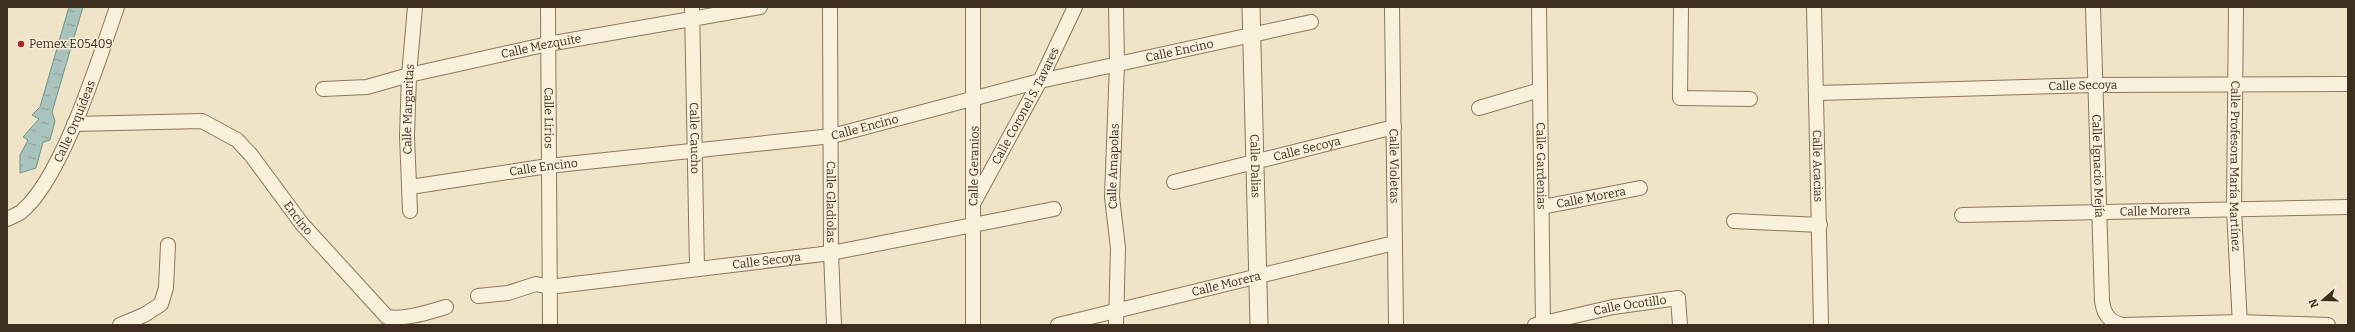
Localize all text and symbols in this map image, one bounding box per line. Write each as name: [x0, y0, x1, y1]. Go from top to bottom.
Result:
street label: Calle Mezquite: [500, 31, 582, 61]
street label: Calle Encino: [1144, 36, 1215, 65]
place label: Pemex E05409: [29, 37, 112, 51]
marker: Pemex E05409: [16, 39, 26, 49]
street label: Calle Coronel S. Tavares: [989, 45, 1062, 167]
street label: Calle Margaritas: [400, 63, 417, 155]
street label: Calle Orquídeas: [51, 78, 98, 165]
street label: Calle Secoya: [2048, 78, 2118, 93]
street label: Calle Profesora María Martínez: [2227, 80, 2243, 252]
street label: Calle Lirios: [542, 87, 556, 149]
street label: Calle Caucho: [687, 102, 702, 174]
street label: Calle Encino: [830, 112, 900, 143]
street label: Calle Ignacio Mejía: [2089, 114, 2106, 218]
street label: Calle Gardenias: [1533, 122, 1549, 210]
street label: Calle Amapolas: [1105, 123, 1122, 210]
street label: Calle Geranios: [966, 125, 982, 206]
street label: Calle Violetas: [1387, 128, 1401, 204]
street label: Calle Acacias: [1810, 130, 1825, 203]
street label: Calle Dalias: [1247, 134, 1263, 198]
street label: Calle Secoya: [1272, 134, 1342, 164]
street label: Calle Encino: [508, 156, 579, 179]
street label: Calle Gladiolas: [824, 161, 838, 243]
street label: Calle Morera: [1555, 184, 1627, 211]
street label: Encino: [280, 198, 316, 238]
street label: Calle Morera: [2120, 203, 2191, 219]
street label: Calle Secoya: [731, 250, 802, 272]
street label: Calle Morera: [1190, 269, 1262, 299]
north arrow: [2303, 280, 2343, 320]
street label: Calle Ocotillo: [1592, 293, 1667, 318]
text: N: [2306, 297, 2322, 309]

